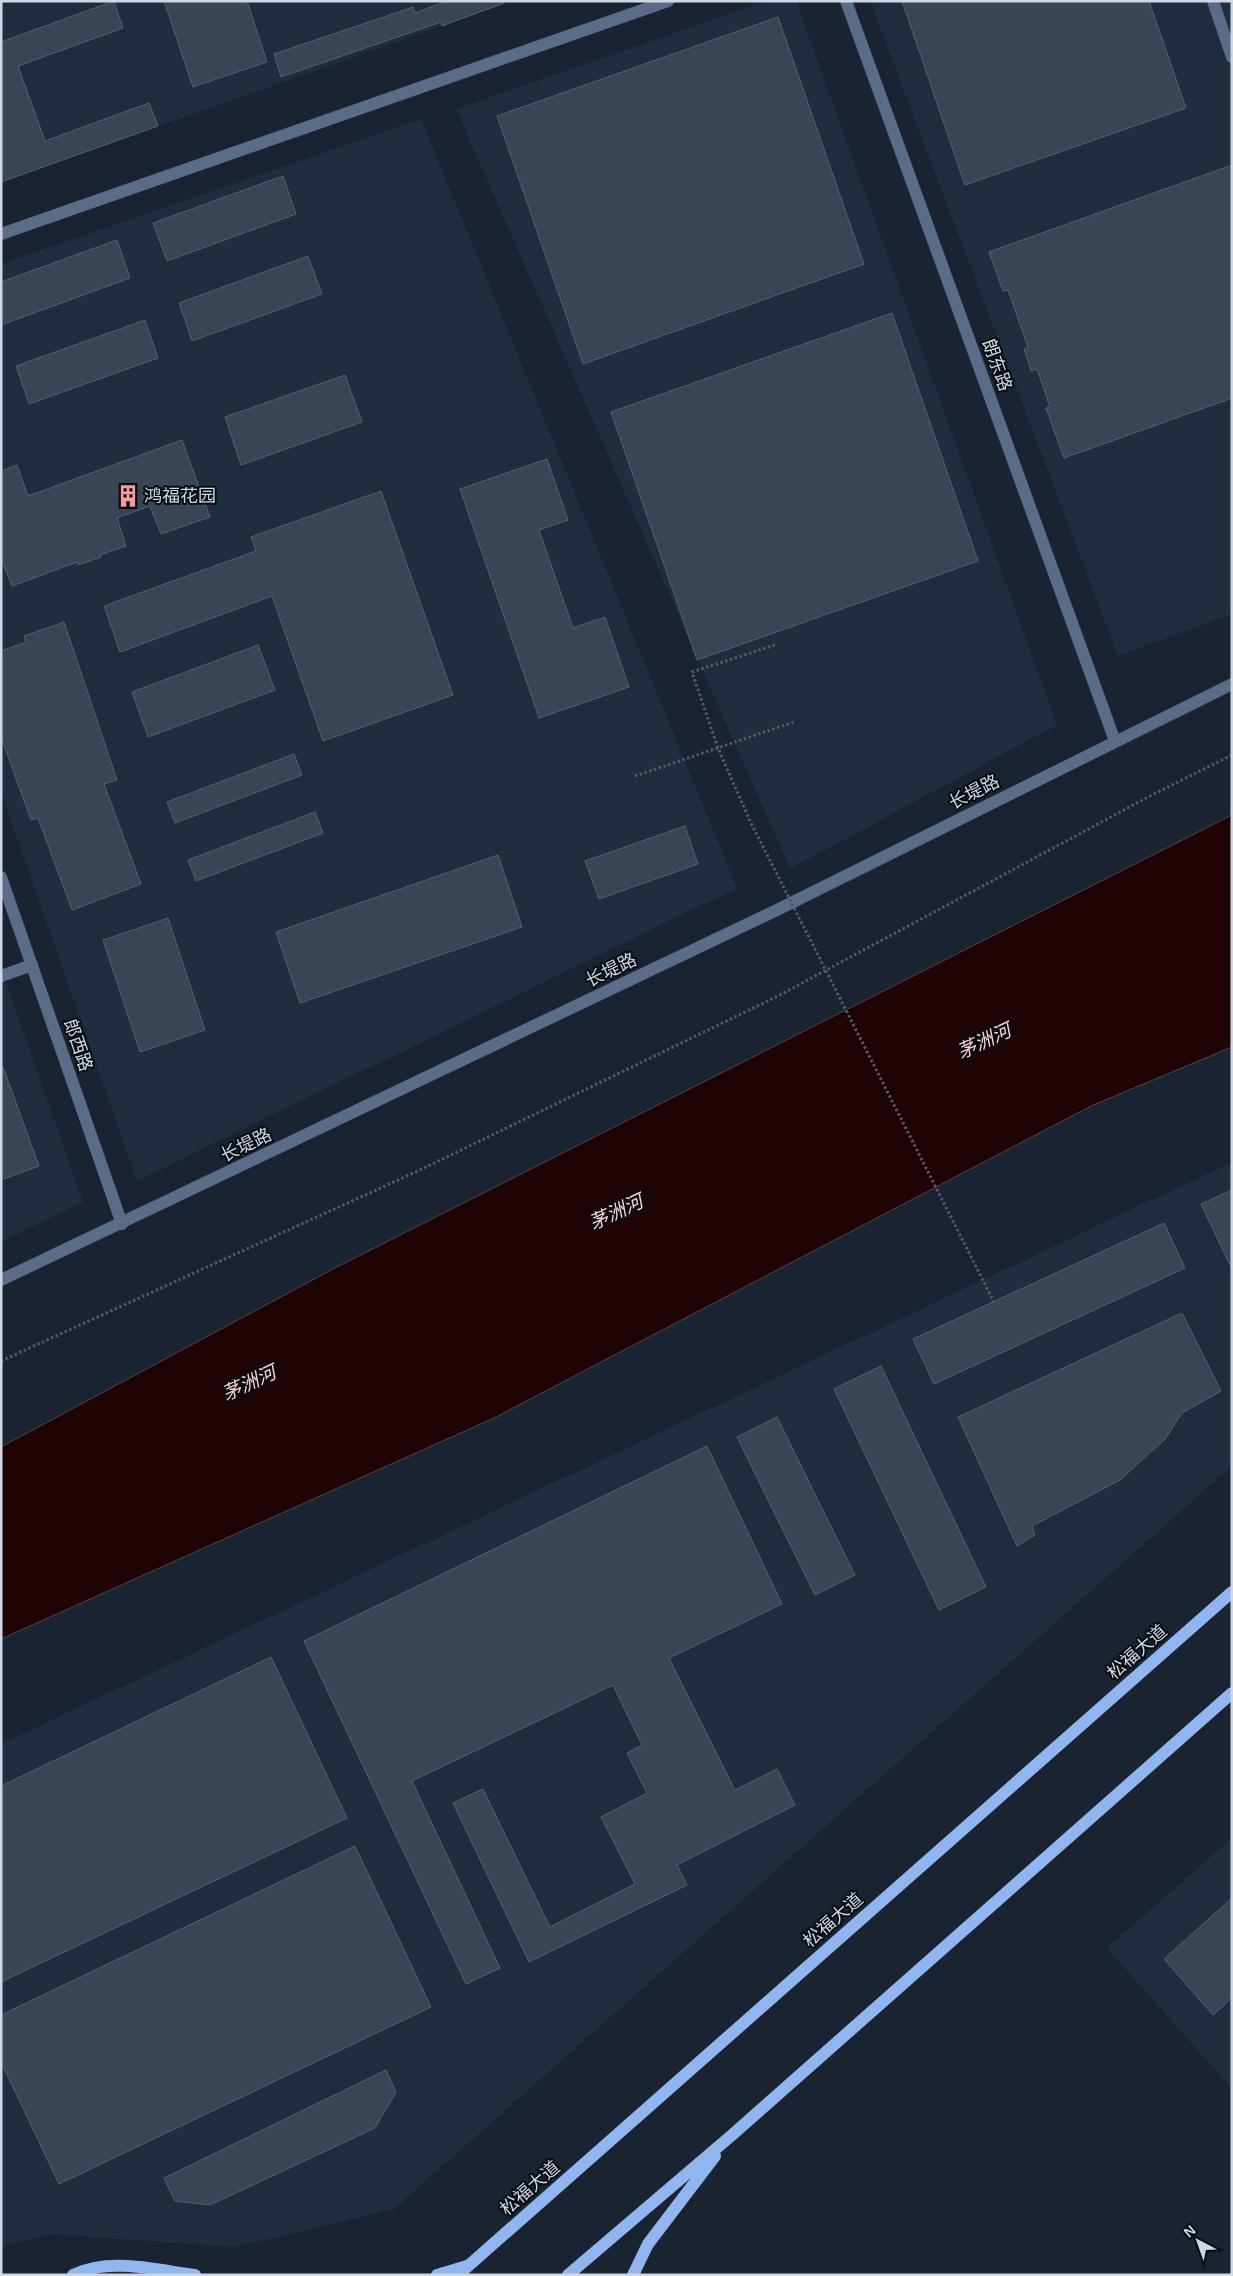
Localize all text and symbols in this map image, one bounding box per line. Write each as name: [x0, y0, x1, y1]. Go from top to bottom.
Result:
street label: 朗东路: [978, 336, 1016, 394]
building icon: 鸿福花园: [115, 483, 141, 509]
place label: 鸿福花园: [144, 486, 216, 506]
street label: 长堤路: [945, 771, 1003, 813]
street label: 长堤路: [582, 949, 640, 991]
street label: 郎西路: [60, 1016, 96, 1074]
water label: 茅洲河: [954, 1018, 1018, 1063]
street label: 长堤路: [217, 1124, 275, 1166]
water label: 茅洲河: [586, 1189, 650, 1234]
water label: 茅洲河: [219, 1360, 283, 1405]
street label: 松福大道: [1103, 1621, 1171, 1683]
street label: 松福大道: [799, 1889, 867, 1951]
street label: 松福大道: [496, 2157, 564, 2219]
north arrow: [1173, 2216, 1223, 2266]
text: N: [1180, 2222, 1199, 2241]

